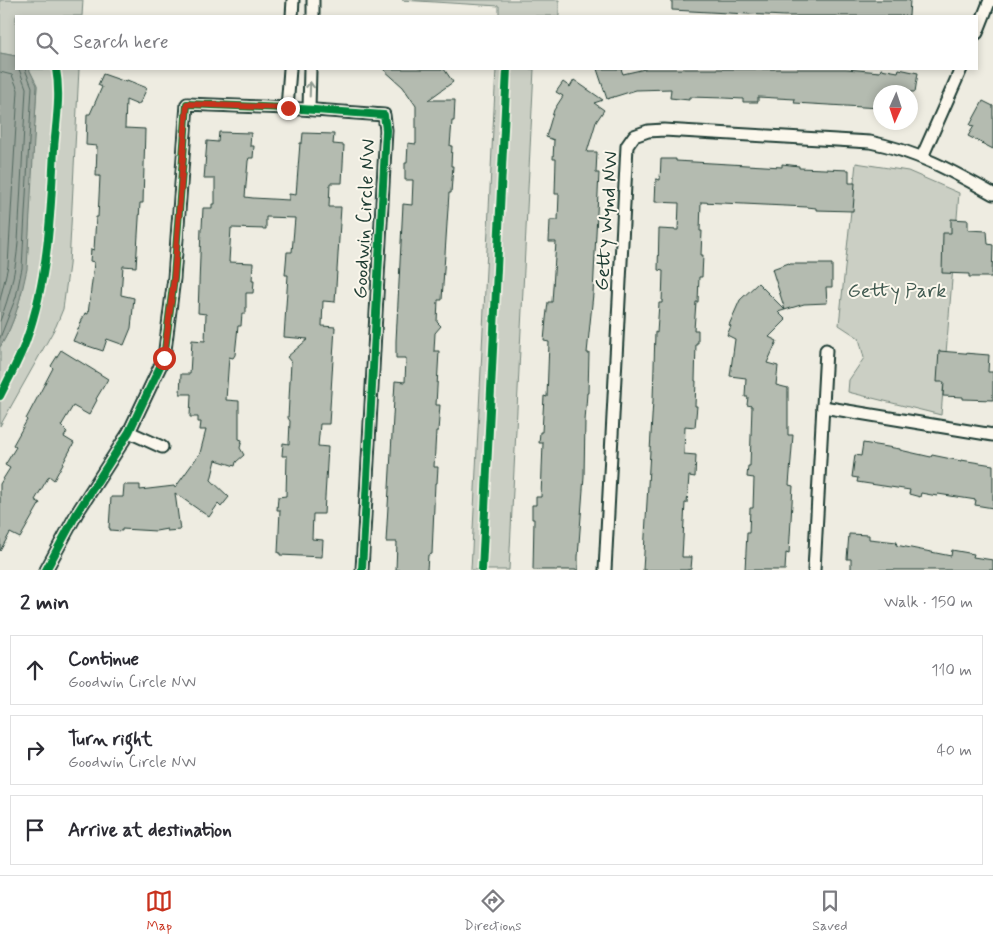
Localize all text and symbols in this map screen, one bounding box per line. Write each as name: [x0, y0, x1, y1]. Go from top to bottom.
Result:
search box: [15, 15, 978, 70]
icon: search: [33, 29, 61, 57]
text: Search here: [73, 30, 169, 55]
one-way arrow: [305, 81, 314, 97]
north arrow: [873, 85, 918, 130]
route end: [277, 97, 300, 120]
street label: Goodwin Circle NW: [347, 138, 383, 300]
street label: Getty Wynd NW: [589, 150, 625, 292]
park label: Getty Park: [848, 278, 946, 305]
route start: [153, 347, 176, 370]
text: 2 min: [20, 589, 69, 617]
text: Walk · 150 m: [884, 592, 973, 613]
text: Continue: [68, 647, 139, 672]
icon: ahead: [21, 656, 49, 684]
text: 110 m: [931, 660, 972, 681]
text: Goodwin Circle NW: [68, 672, 196, 693]
text: Turn right: [68, 727, 152, 752]
icon: right: [21, 736, 49, 764]
text: 40 m: [936, 740, 972, 761]
text: Goodwin Circle NW: [68, 752, 196, 773]
icon: arrive: [21, 816, 49, 844]
text: Arrive at destination: [68, 818, 232, 843]
tab: Map: [145, 887, 173, 935]
tab: Directions: [464, 887, 522, 935]
tab: Saved: [812, 887, 848, 935]

